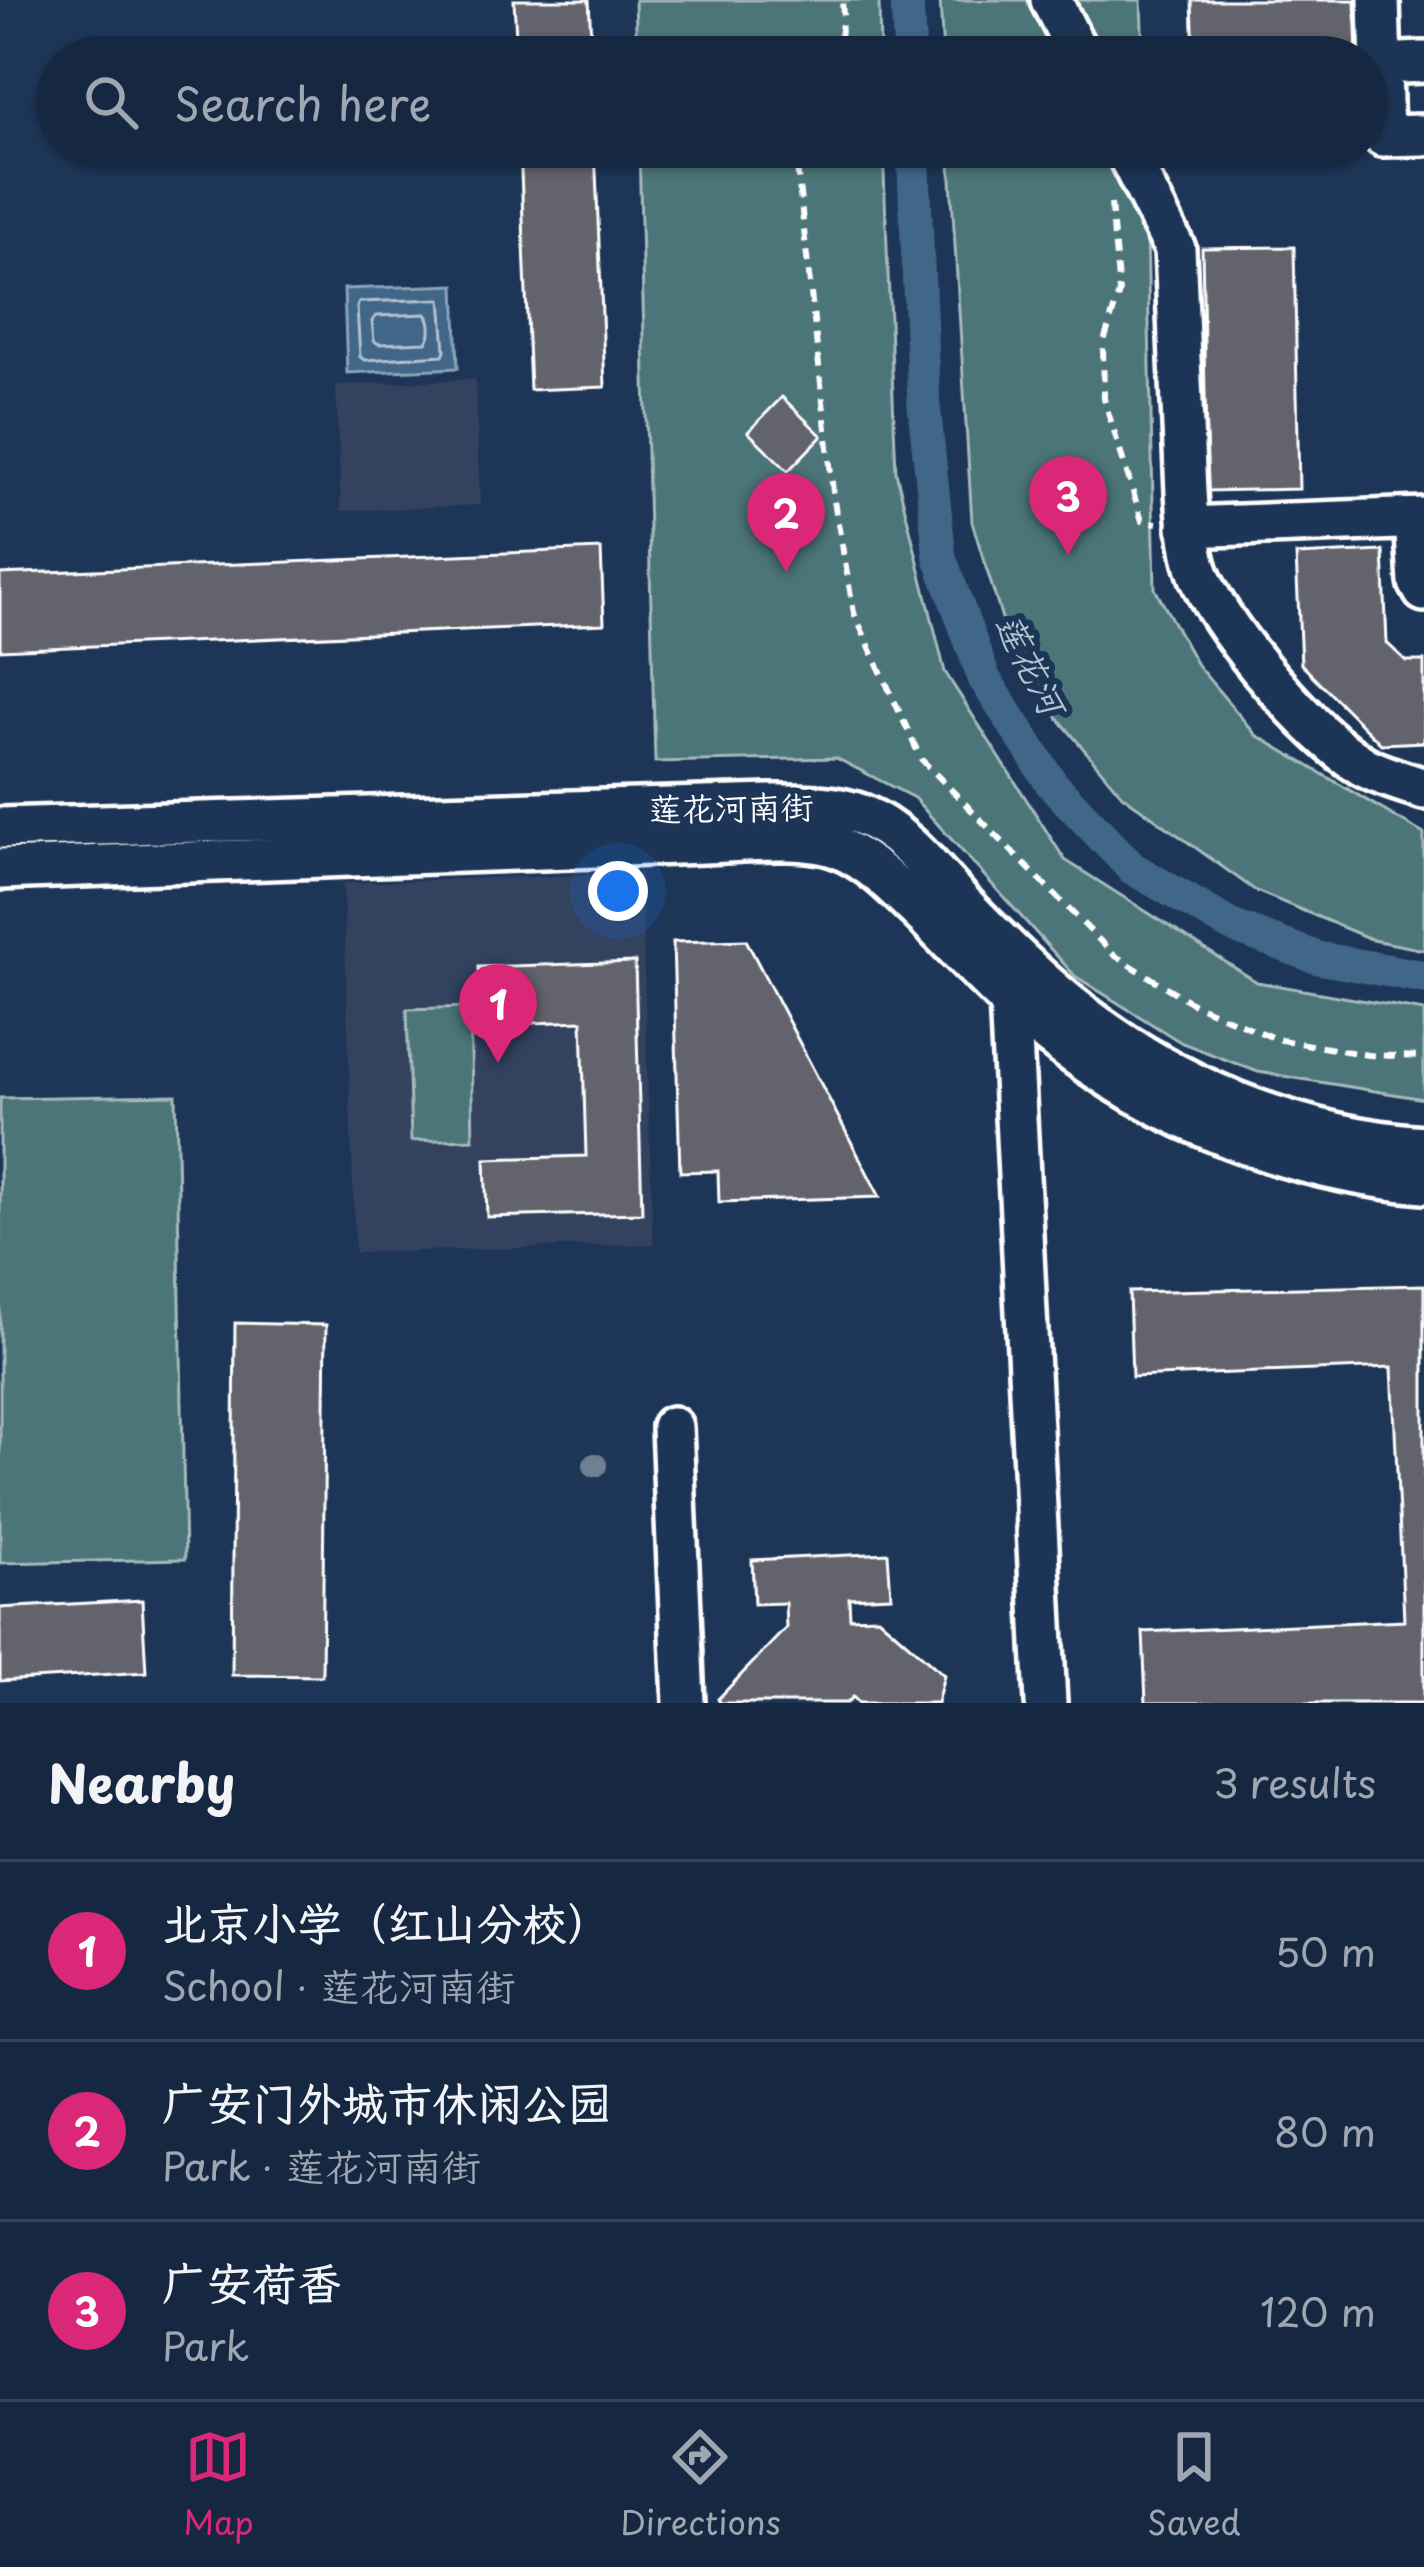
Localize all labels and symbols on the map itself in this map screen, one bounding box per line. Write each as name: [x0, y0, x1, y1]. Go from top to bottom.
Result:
pin: 3: [1029, 456, 1107, 555]
pin: 2: [747, 473, 825, 572]
water label: 莲花河: [983, 603, 1083, 728]
street label: 莲花河南街: [648, 780, 814, 832]
your location: [588, 861, 648, 921]
pin: 1: [459, 964, 537, 1063]

